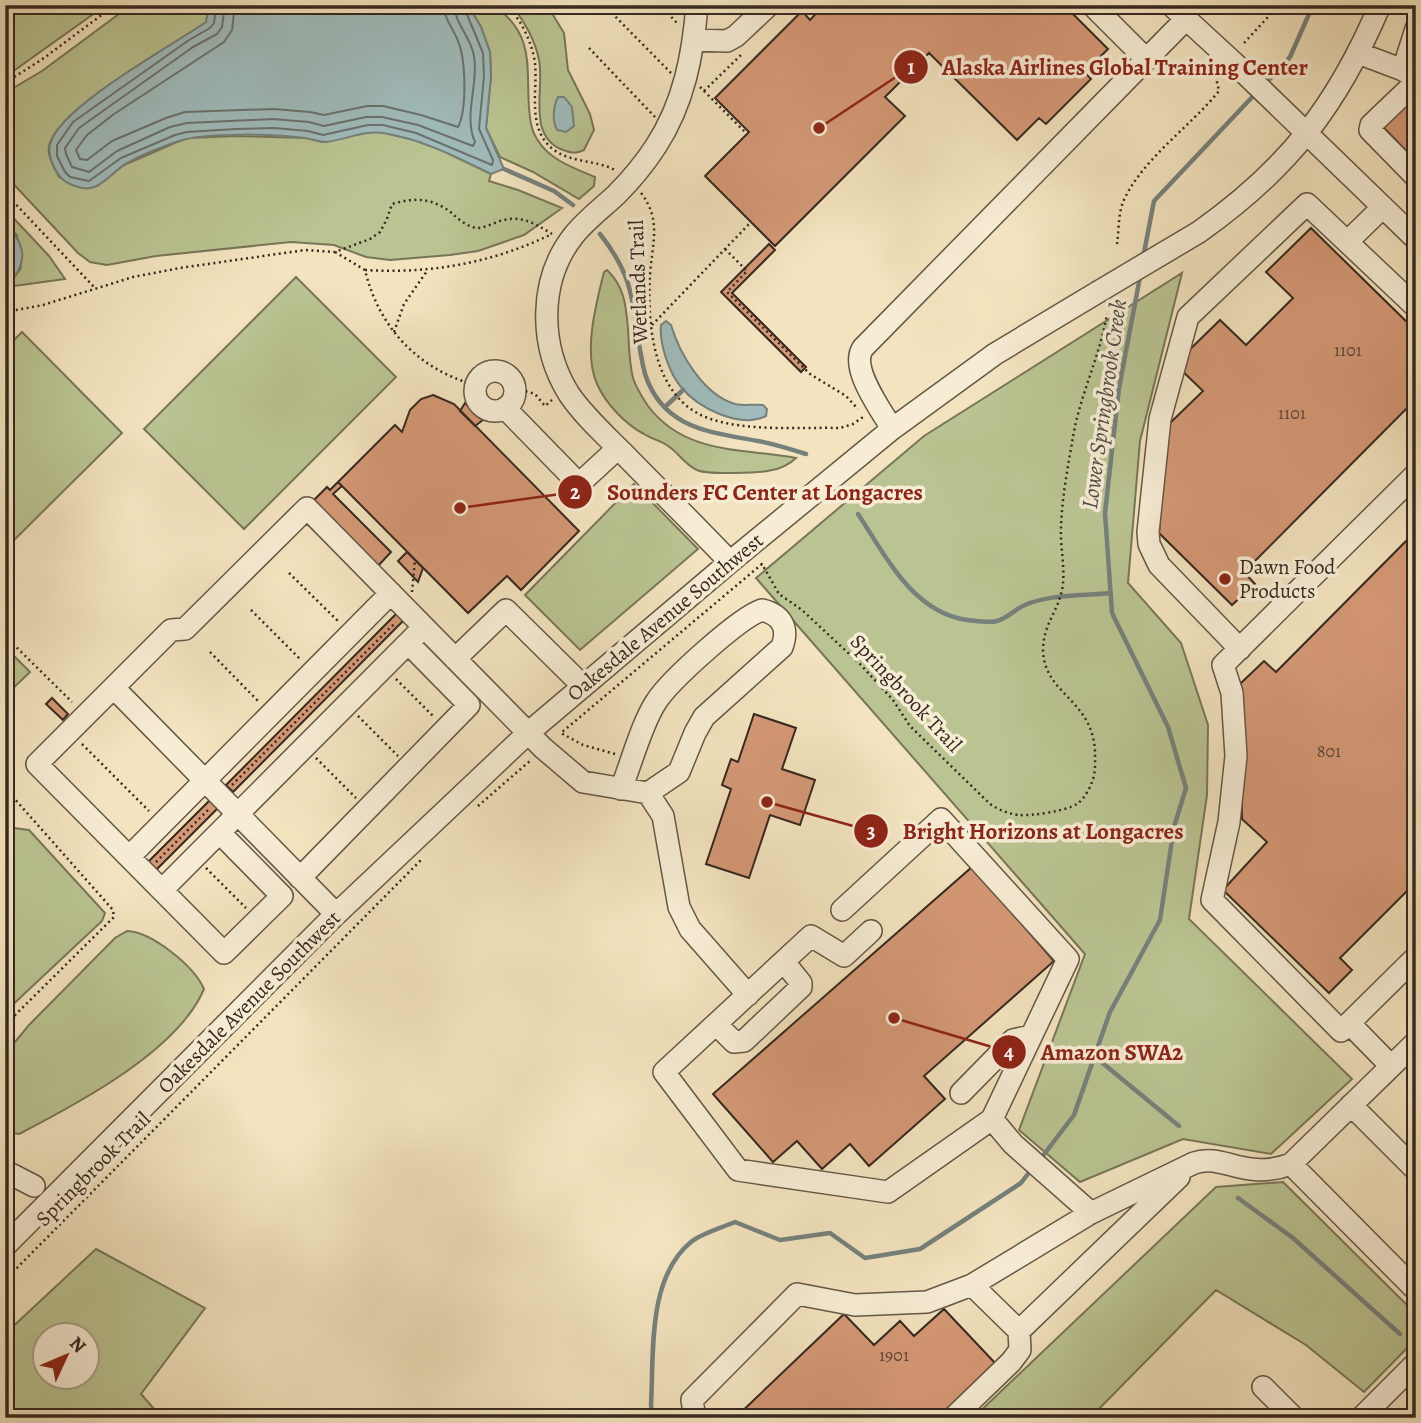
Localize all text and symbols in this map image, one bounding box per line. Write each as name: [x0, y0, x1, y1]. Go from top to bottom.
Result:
callout: Alaska Airlines Global Training Center: [893, 45, 1322, 89]
text: Alaska Airlines Global Training Center: [941, 52, 1308, 83]
text: 1: [907, 53, 915, 81]
street label: Wetlands Trail: [622, 219, 654, 346]
water label: Lower Springbrook Creek: [1074, 297, 1134, 511]
house number: 1101: [1334, 338, 1362, 362]
house number: 1101: [1278, 401, 1306, 425]
callout: Sounders FC Center at Longacres: [558, 470, 937, 514]
text: Sounders FC Center at Longacres: [607, 477, 923, 508]
text: 2: [570, 478, 580, 506]
street label: Oakesdale Avenue Southwest: [561, 526, 769, 707]
place label: Dawn Food Products: [1239, 553, 1336, 605]
marker: Dawn Food Products: [1217, 571, 1233, 587]
street label: Springbrook Trail: [844, 628, 968, 758]
house number: 801: [1317, 739, 1341, 763]
callout: Bright Horizons at Longacres: [853, 809, 1197, 853]
text: Bright Horizons at Longacres: [902, 816, 1184, 847]
text: 3: [866, 817, 876, 845]
street label: Oakesdale Avenue Southwest: [151, 904, 347, 1100]
callout: Amazon SWA2: [992, 1030, 1197, 1074]
text: Amazon SWA2: [1040, 1037, 1183, 1068]
text: 4: [1004, 1038, 1014, 1066]
street label: Springbrook Trail: [29, 1105, 157, 1233]
north arrow: [32, 1322, 102, 1392]
text: N: [63, 1331, 92, 1359]
house number: 1901: [879, 1343, 909, 1367]

